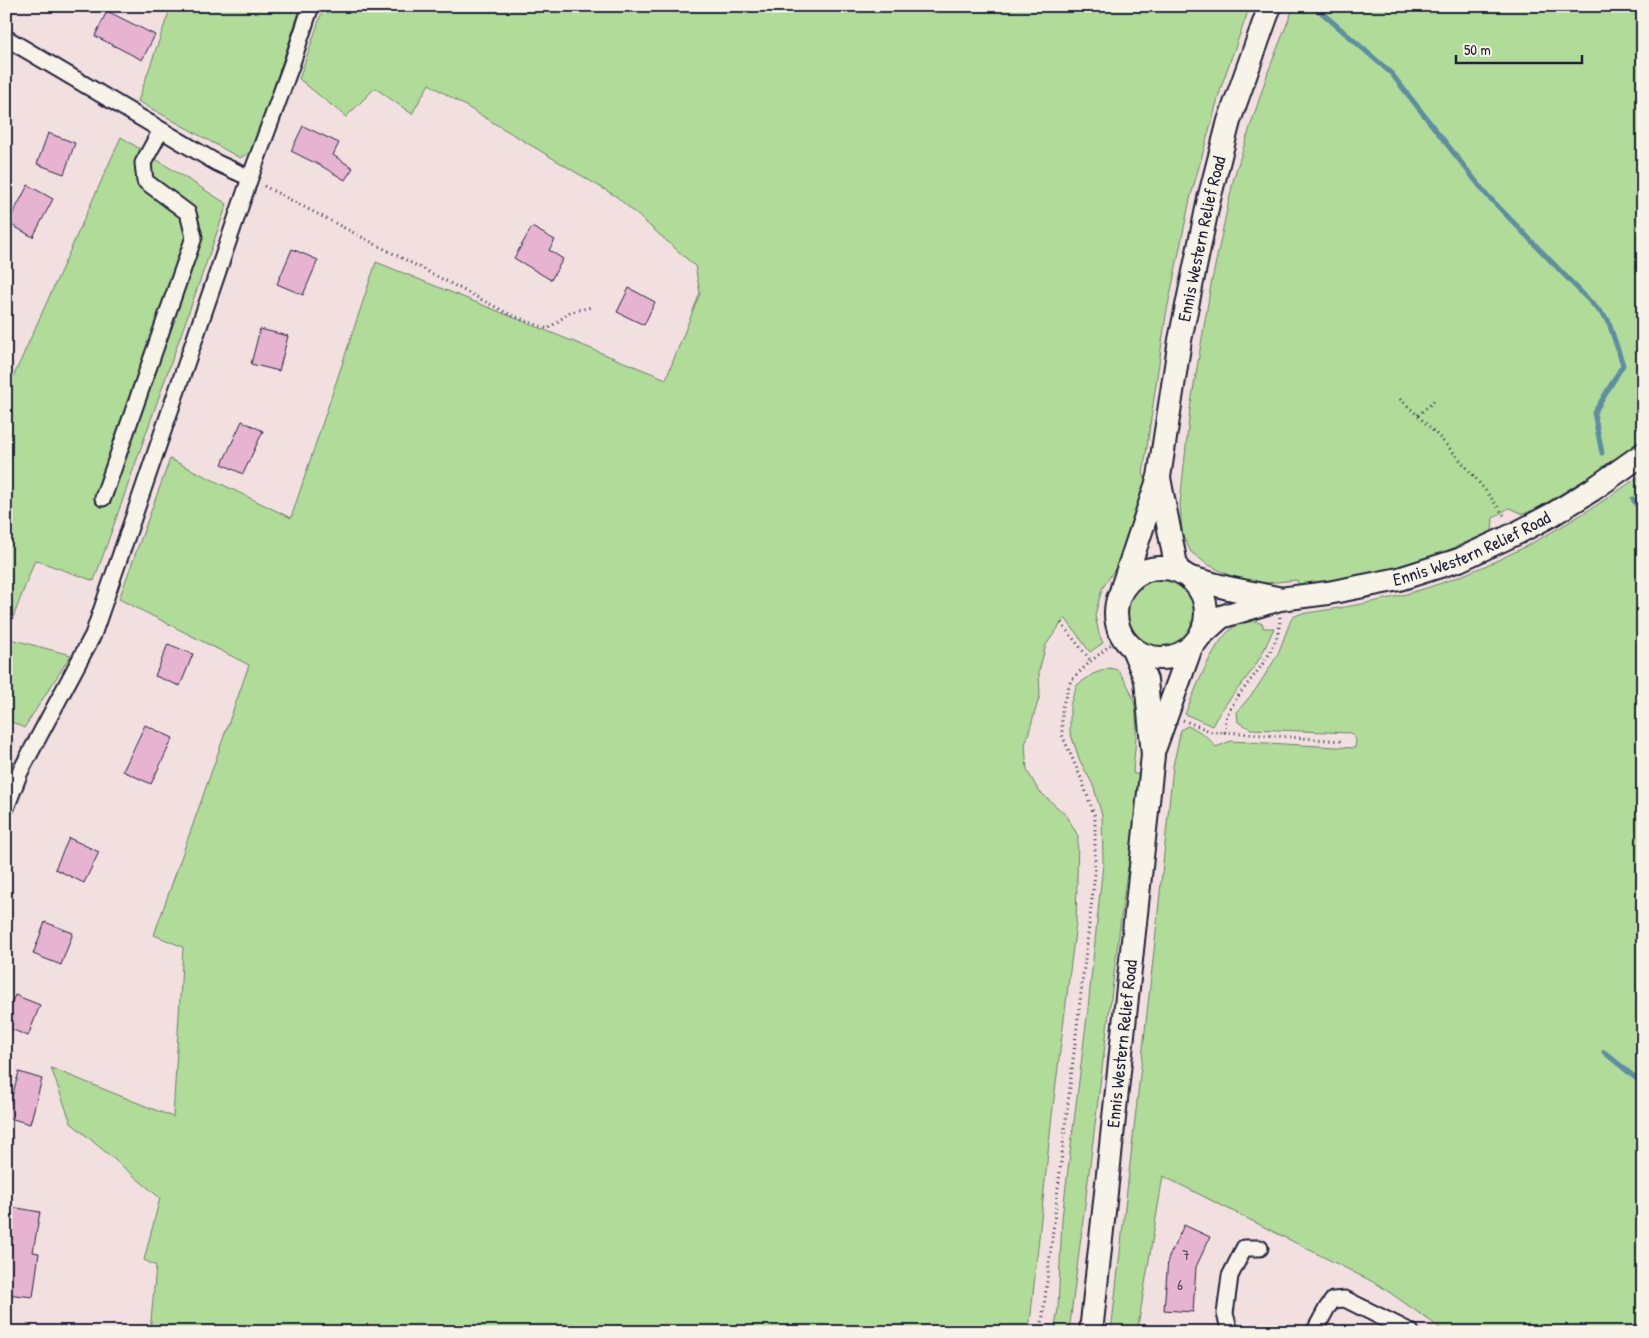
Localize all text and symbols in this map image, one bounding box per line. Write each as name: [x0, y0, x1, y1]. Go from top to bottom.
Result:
scale bar: [1456, 32, 1583, 64]
text: 50 m: [1464, 39, 1491, 60]
street label: Ennis Western Relief Road: [1171, 153, 1232, 324]
street label: Ennis Western Relief Road: [1391, 505, 1555, 592]
street label: Ennis Western Relief Road: [1100, 958, 1143, 1129]
house number: 7: [1182, 1244, 1190, 1265]
house number: 6: [1177, 1274, 1183, 1295]

